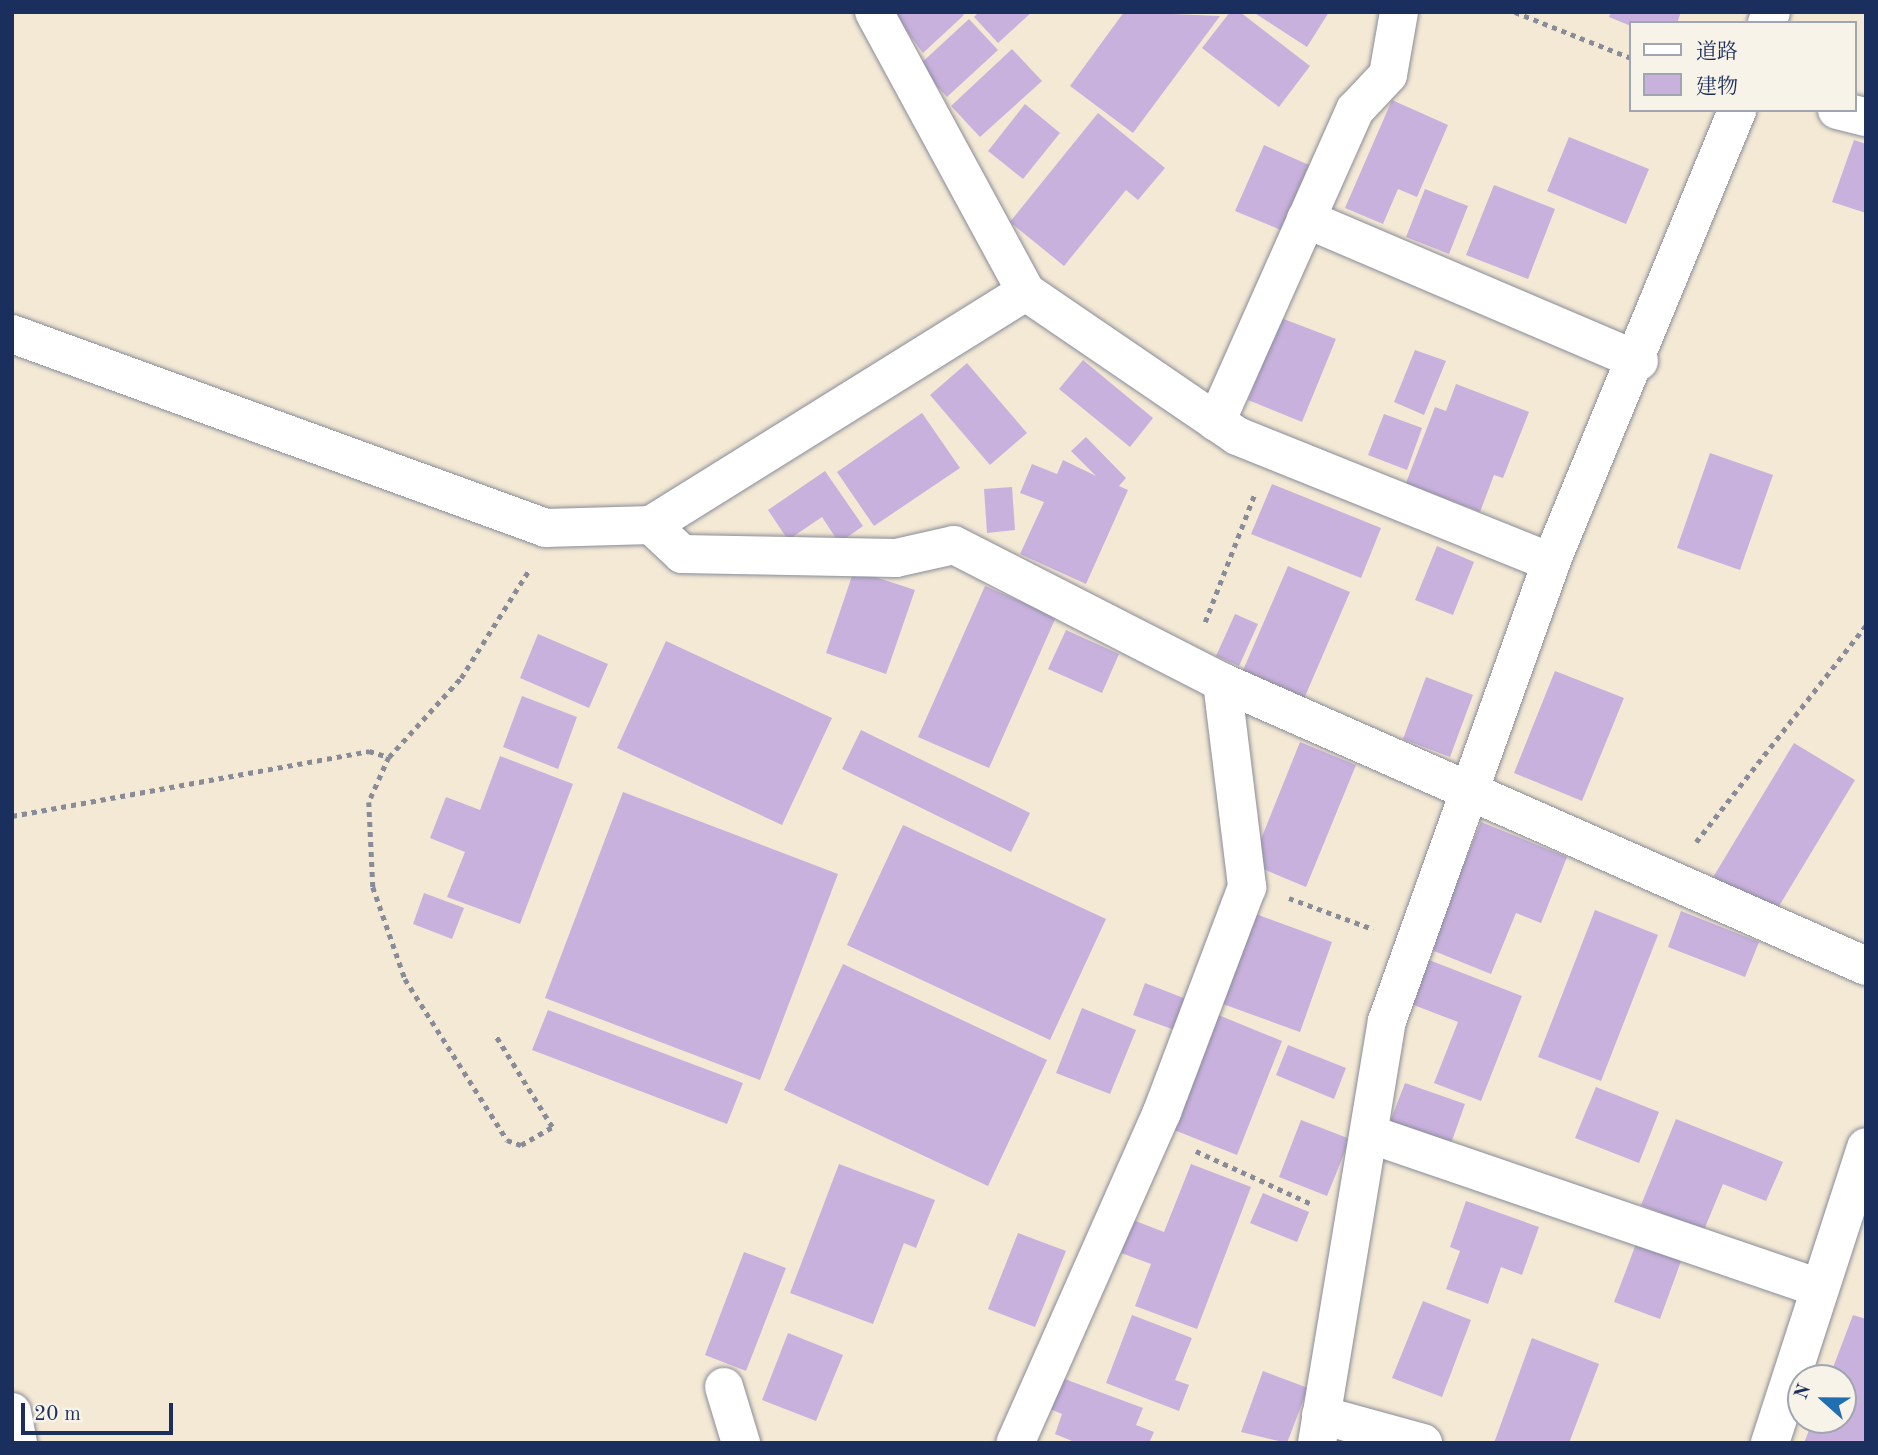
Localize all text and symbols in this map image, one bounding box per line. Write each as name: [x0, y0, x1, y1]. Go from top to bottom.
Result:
legend: [1630, 21, 1857, 112]
text: 道路: [1696, 42, 1738, 63]
text: 建物: [1696, 77, 1738, 98]
north arrow: [1787, 1364, 1857, 1434]
text: N: [1792, 1382, 1815, 1402]
scale bar: [24, 1388, 177, 1432]
text: 20 m: [34, 1404, 81, 1425]

